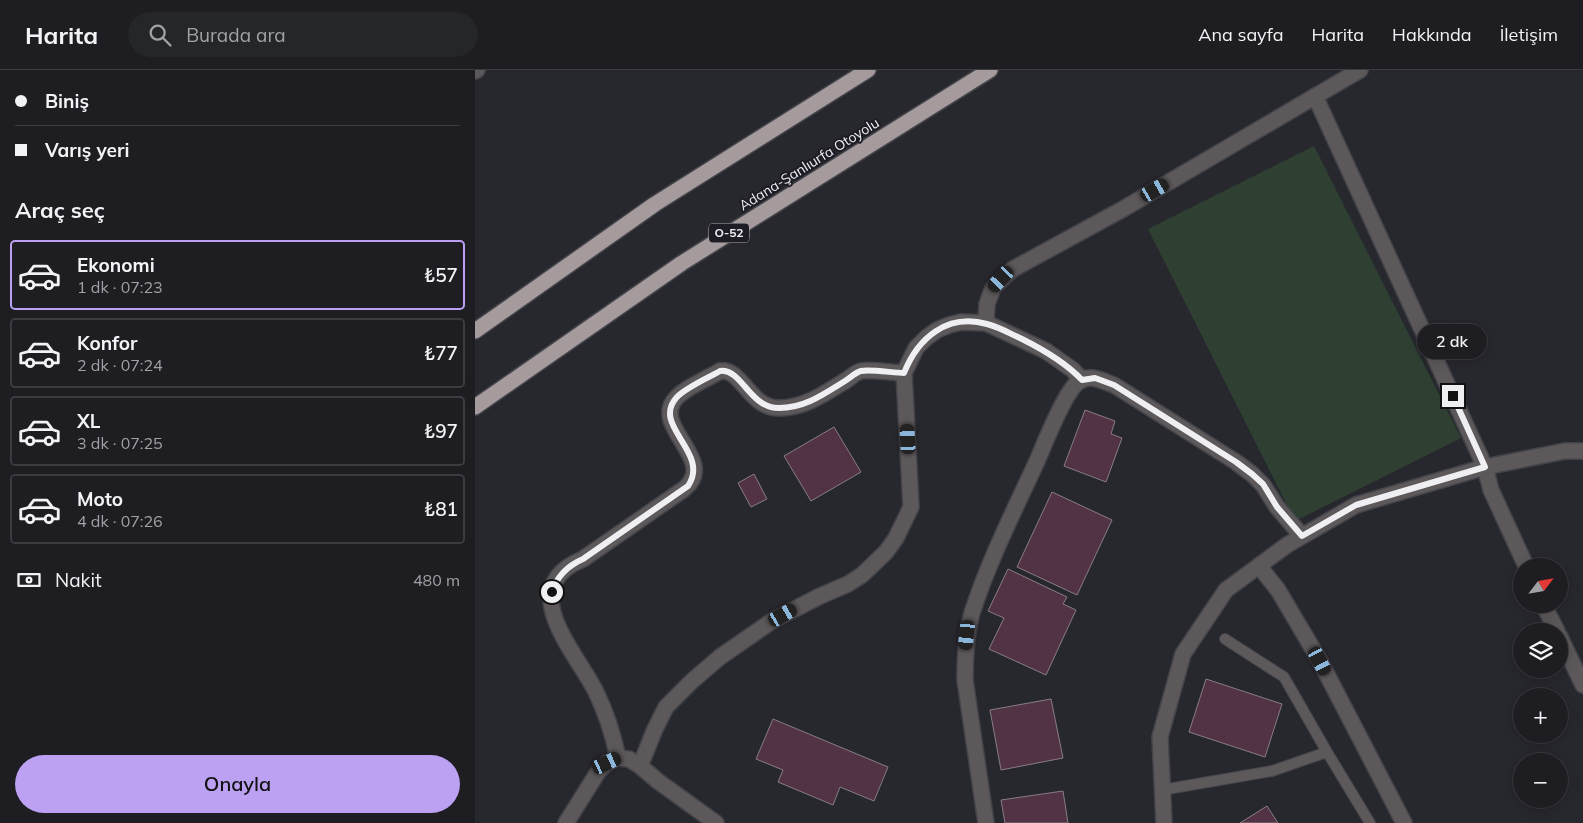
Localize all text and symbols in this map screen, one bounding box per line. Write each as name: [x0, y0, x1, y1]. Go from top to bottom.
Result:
search box: [128, 12, 478, 57]
text: Harita: [25, 20, 98, 50]
icon: search: [146, 21, 174, 49]
text: Burada ara: [186, 23, 286, 47]
text: Ana sayfa: [1198, 23, 1284, 46]
text: Harita: [1312, 23, 1364, 46]
text: Hakkında: [1392, 23, 1472, 46]
text: İletişim: [1500, 23, 1558, 46]
text: Biniş: [45, 89, 89, 113]
street label: Adana-Şanlıurfa Otoyolu: [736, 113, 882, 215]
text: Varış yeri: [45, 138, 129, 162]
car: [1138, 176, 1171, 204]
text: Araç seç: [15, 196, 105, 224]
road number: O-52: [709, 224, 749, 242]
icon: car: [17, 253, 62, 298]
text: Ekonomi: [77, 253, 155, 277]
text: ₺57: [424, 263, 458, 287]
car: [985, 263, 1016, 295]
text: 1 dk · 07:23: [77, 277, 163, 297]
callout: 2 dk: [1418, 324, 1488, 358]
icon: car: [17, 331, 62, 376]
text: Konfor: [77, 331, 138, 355]
text: 2 dk: [1436, 331, 1468, 351]
text: ₺77: [424, 341, 458, 365]
text: 2 dk · 07:24: [77, 355, 163, 375]
route end: [1442, 385, 1464, 407]
icon: car: [17, 409, 62, 454]
text: XL: [77, 409, 100, 433]
text: ₺97: [424, 419, 458, 443]
car: [899, 424, 916, 454]
text: 3 dk · 07:25: [77, 433, 163, 453]
icon: car: [17, 487, 62, 532]
text: Moto: [77, 487, 123, 511]
text: ₺81: [424, 497, 458, 521]
text: 4 dk · 07:26: [77, 511, 163, 531]
north arrow: [1513, 558, 1567, 612]
map controls: [1513, 558, 1568, 808]
icon: cash: [15, 566, 43, 594]
text: Nakit: [55, 568, 102, 592]
text: 480 m: [413, 570, 460, 590]
route start: [541, 581, 563, 603]
car: [766, 601, 799, 629]
car: [957, 619, 976, 651]
button: layers: [1513, 623, 1568, 678]
car: [1306, 644, 1333, 678]
button: +: [1513, 688, 1568, 743]
car: [590, 750, 623, 776]
button: −: [1513, 753, 1568, 808]
button: Onayla: [15, 755, 460, 813]

